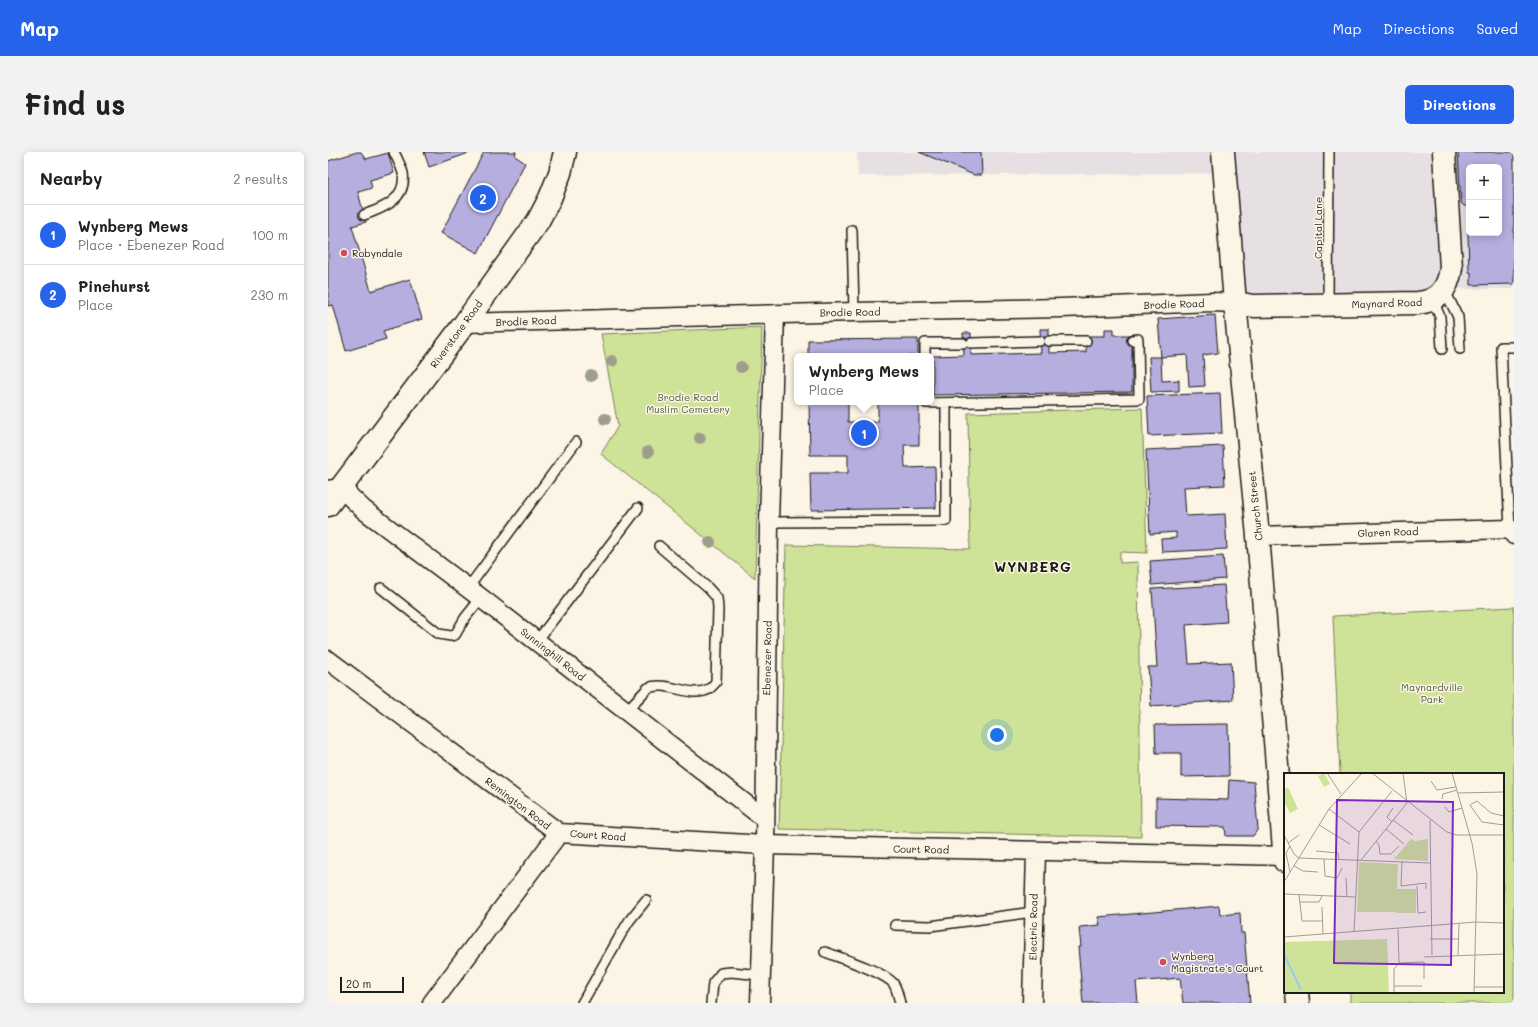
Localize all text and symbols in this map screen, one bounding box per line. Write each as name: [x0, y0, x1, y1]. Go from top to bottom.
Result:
text: Map: [20, 16, 59, 41]
text: Map: [1333, 19, 1361, 38]
text: Directions: [1383, 19, 1454, 38]
text: Saved: [1476, 19, 1518, 38]
button: Directions: [1405, 85, 1514, 124]
text: Find us: [24, 86, 125, 122]
map controls: [1466, 164, 1502, 236]
button: +: [1466, 164, 1502, 200]
text: Nearby: [40, 167, 102, 189]
text: 2 results: [233, 170, 288, 187]
pin: 2: [470, 183, 496, 213]
street label: Capital Lane: [1311, 197, 1325, 259]
button: −: [1466, 200, 1502, 236]
text: Wynberg Mews: [78, 216, 188, 236]
text: 1: [50, 226, 56, 243]
text: 100 m: [252, 226, 288, 243]
text: Place · Ebenezer Road: [78, 236, 224, 253]
place label: Robyndale: [352, 246, 403, 260]
marker: Robyndale: [339, 248, 349, 258]
text: Pinehurst: [78, 276, 150, 296]
text: 2: [49, 286, 57, 303]
text: 230 m: [251, 286, 288, 303]
street label: Maynard Road: [1351, 295, 1423, 311]
text: Place: [78, 296, 113, 313]
street label: Brodie Road: [1143, 296, 1205, 312]
street label: Riverstone Road: [427, 297, 485, 371]
street label: Brodie Road: [819, 304, 881, 320]
street label: Brodie Road: [495, 313, 557, 329]
popup: [794, 353, 934, 405]
text: Wynberg Mews: [809, 361, 919, 381]
text: Place: [809, 381, 844, 398]
park label: Brodie Road Muslim Cemetery: [646, 390, 730, 416]
pin: 1: [851, 418, 877, 448]
street label: Church Street: [1244, 471, 1266, 541]
street label: Glaren Road: [1357, 524, 1419, 540]
district label: WYNBERG: [994, 557, 1072, 576]
street label: Ebenezer Road: [759, 620, 775, 696]
street label: Sunninghill Road: [518, 624, 588, 684]
park label: Maynardville Park: [1401, 680, 1463, 706]
your location: [987, 725, 1007, 745]
inset map: [1284, 773, 1504, 993]
street label: Remington Road: [482, 774, 554, 832]
street label: Court Road: [570, 826, 626, 844]
street label: Court Road: [893, 842, 949, 856]
street label: Electric Road: [1025, 893, 1041, 961]
place label: Wynberg Magistrate's Court: [1171, 949, 1263, 975]
marker: Wynberg Magistrate's Court: [1158, 957, 1168, 967]
scale bar: [340, 975, 404, 994]
text: 20 m: [346, 976, 371, 991]

